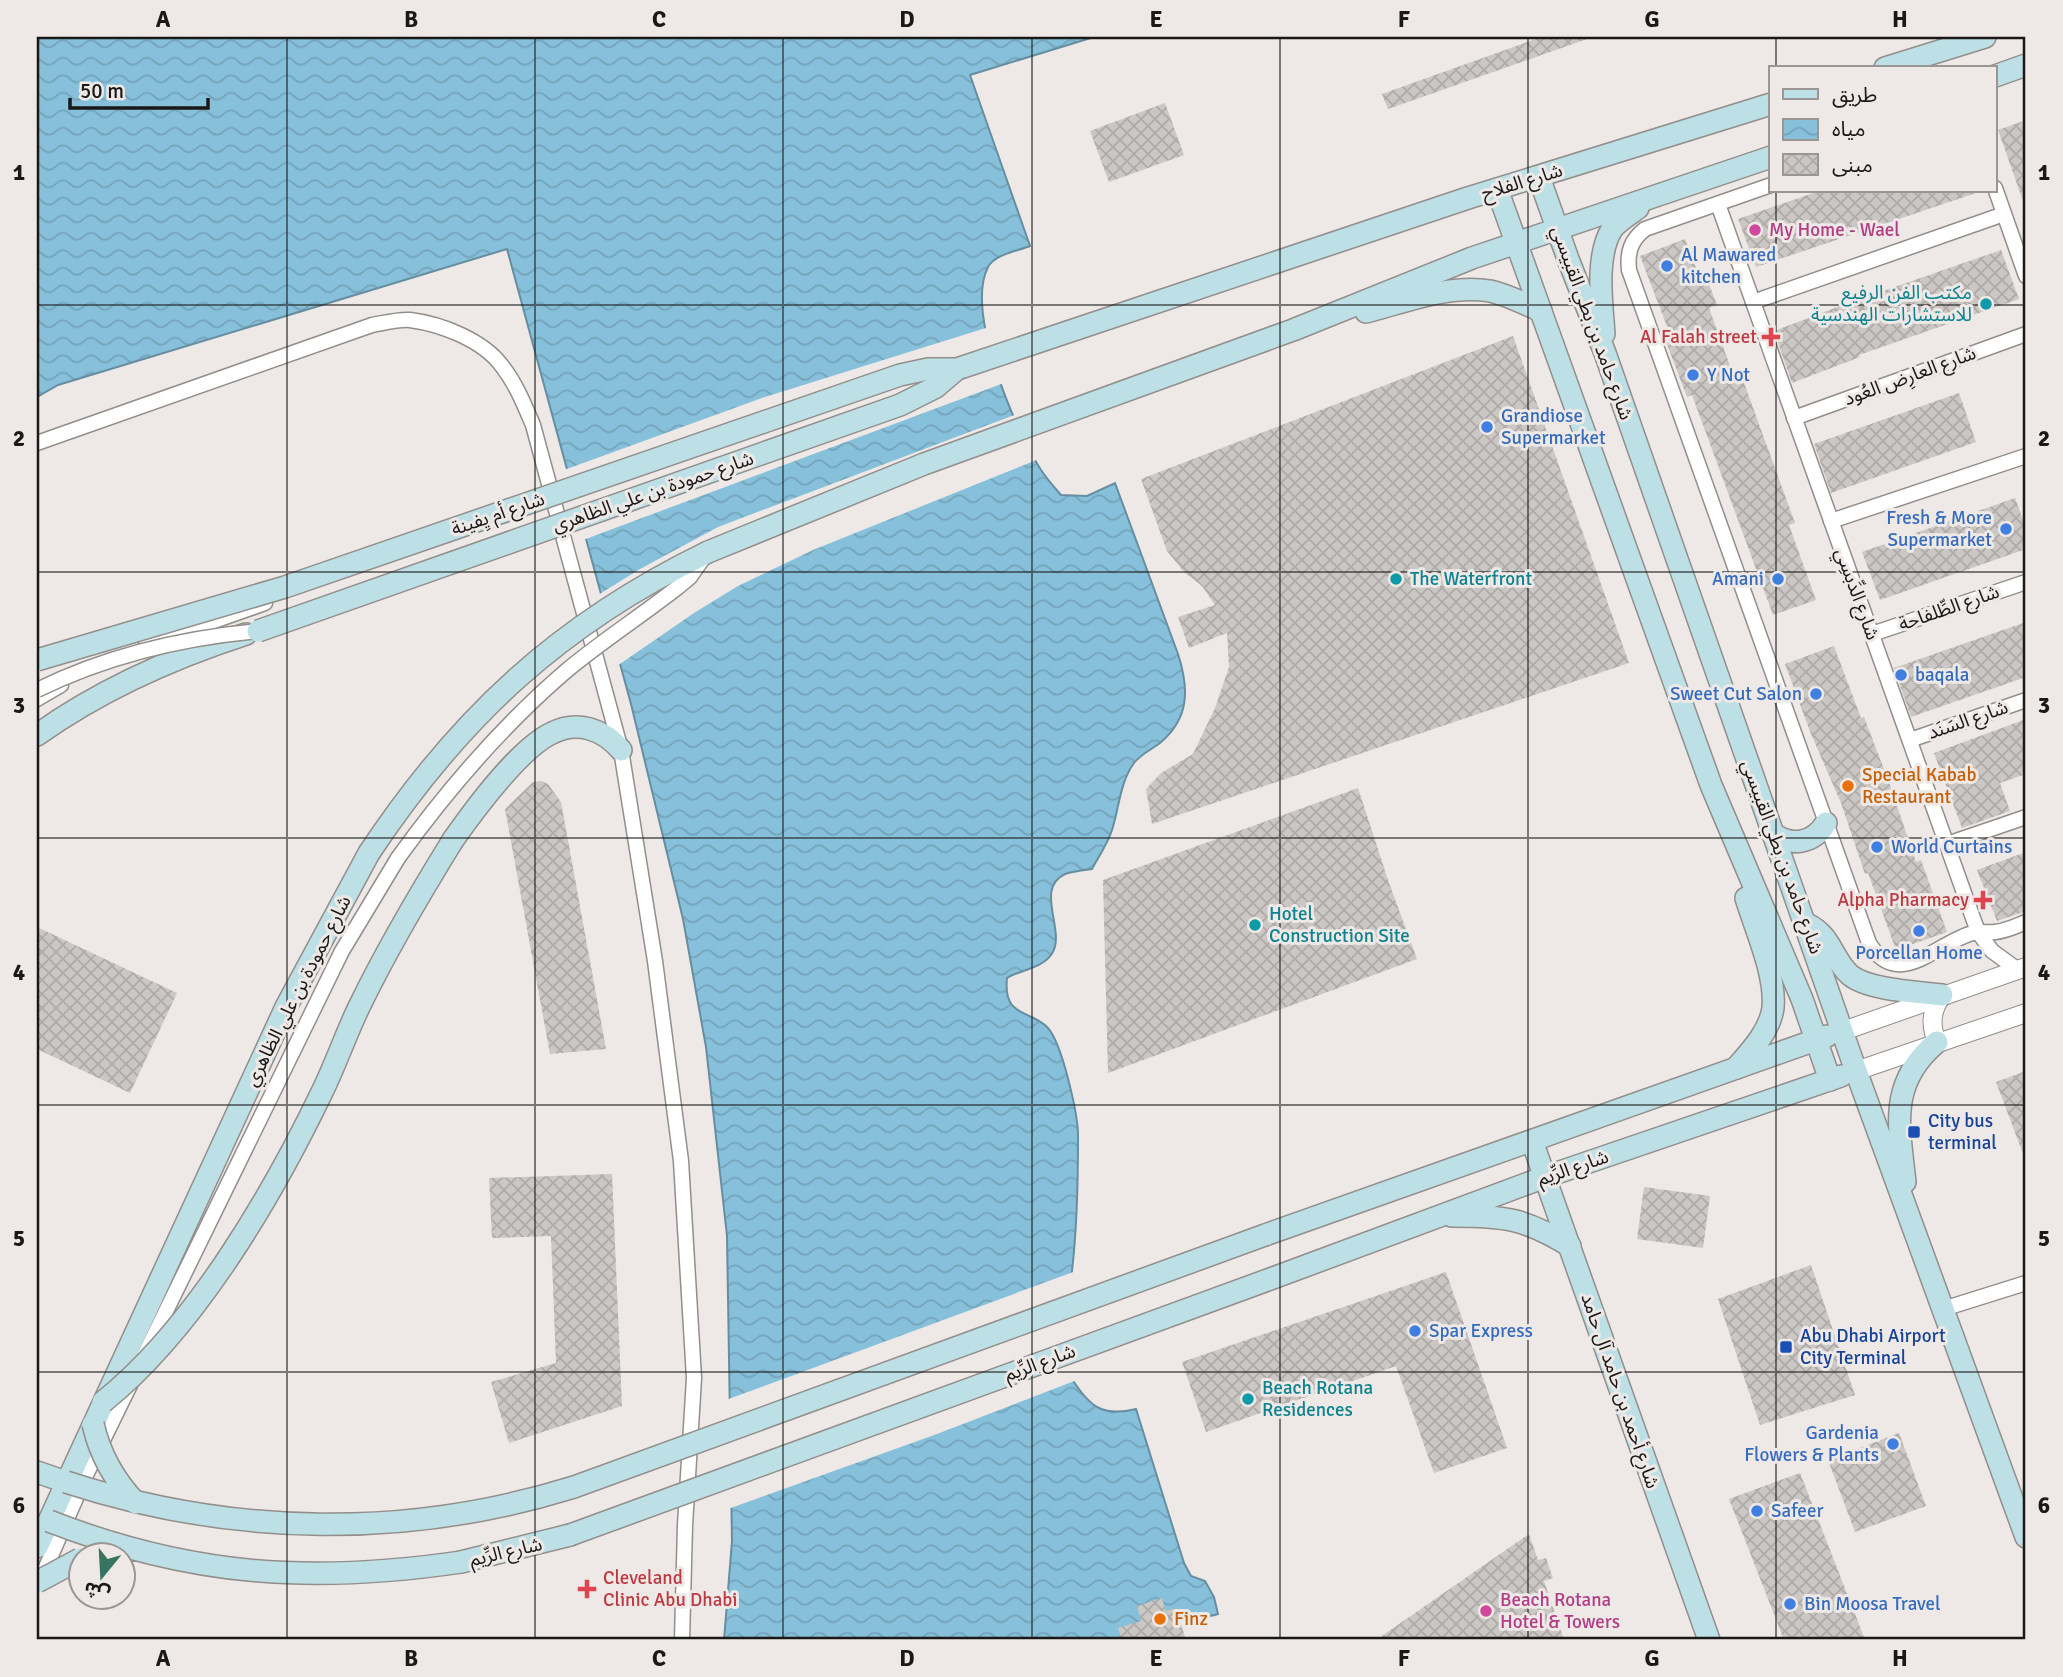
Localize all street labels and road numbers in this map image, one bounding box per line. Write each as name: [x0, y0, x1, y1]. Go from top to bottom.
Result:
street label: شارع الفلاح: [1479, 158, 1566, 207]
street label: شارع حامد بن بطي القبيسي: [1543, 223, 1638, 424]
street label: شارع العارِض العُود: [1841, 341, 1980, 413]
street label: شارع حمودة بن علي الظاهري: [549, 446, 758, 540]
street label: شارع أم يِفينة: [448, 487, 548, 543]
street label: شارع الدِّبسِي: [1827, 544, 1887, 644]
street label: شارع الطِّلفاحة: [1895, 579, 2003, 637]
street label: شارع السَنَد: [1925, 695, 2012, 746]
street label: شارع حامد بن بطي القبيسي: [1733, 757, 1828, 958]
street label: شارع حمودة بن علي الظاهري: [239, 891, 359, 1092]
street label: شارع الرِّيم: [1534, 1144, 1613, 1193]
street label: شارع أحمد بن حامد آل حامد: [1574, 1290, 1665, 1492]
street label: شارع الرِّيم: [1001, 1339, 1080, 1389]
street label: شارع الرِّيم: [467, 1532, 545, 1574]

